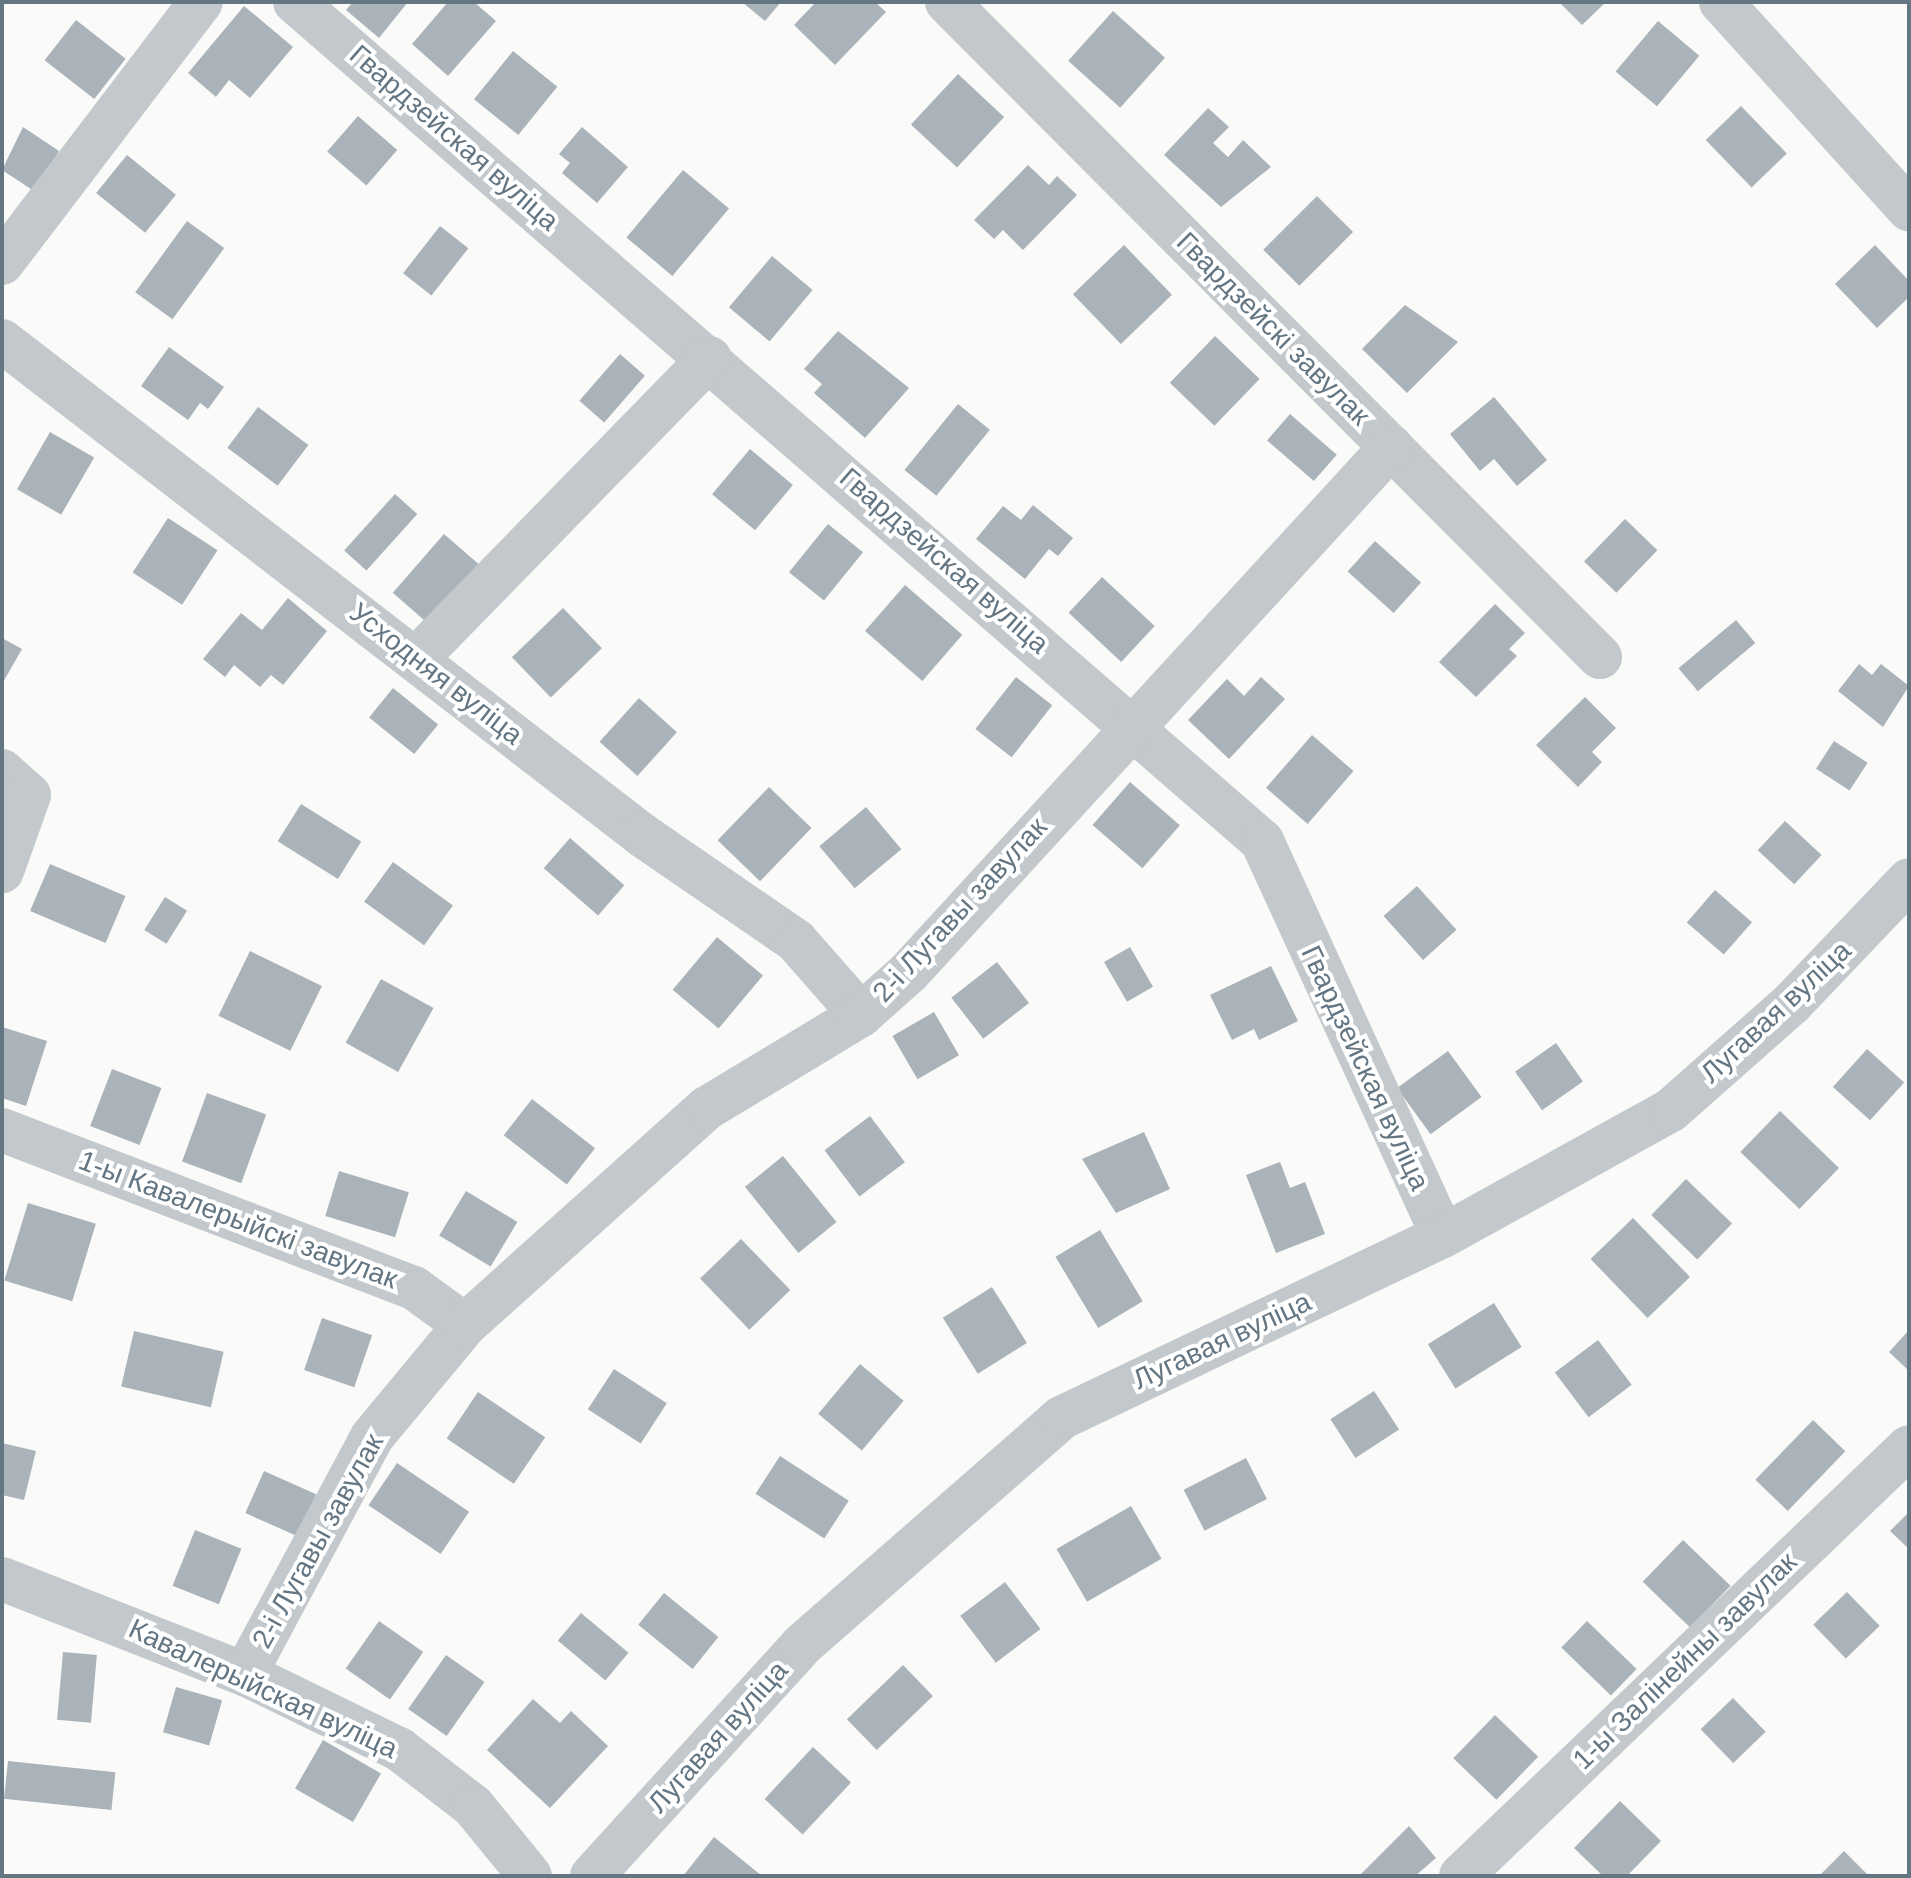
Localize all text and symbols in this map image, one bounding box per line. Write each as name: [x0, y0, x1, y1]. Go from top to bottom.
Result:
street label: Гвардзейская вуліца: [343, 38, 565, 238]
street label: Гвардзейскі завулак: [1169, 225, 1377, 433]
street label: Гвардзейская вуліца: [833, 461, 1055, 661]
street label: Усходняя вуліца: [343, 596, 529, 752]
street label: 2-і Лугавы завулак: [866, 811, 1054, 1009]
street label: Лугавая вуліца: [1694, 934, 1858, 1090]
street label: Гвардзейская вуліца: [1294, 940, 1436, 1196]
street label: 1-ы Кавалерыйскі завулак: [74, 1144, 402, 1296]
street label: Лугавая вуліца: [1128, 1285, 1316, 1397]
street label: 2-і Лугавы завулак: [245, 1428, 391, 1654]
street label: 1-ы Залінейны завулак: [1566, 1545, 1804, 1777]
street label: Кавалерыйская вуліца: [123, 1612, 403, 1766]
street label: Лугавая вуліца: [641, 1654, 795, 1820]

